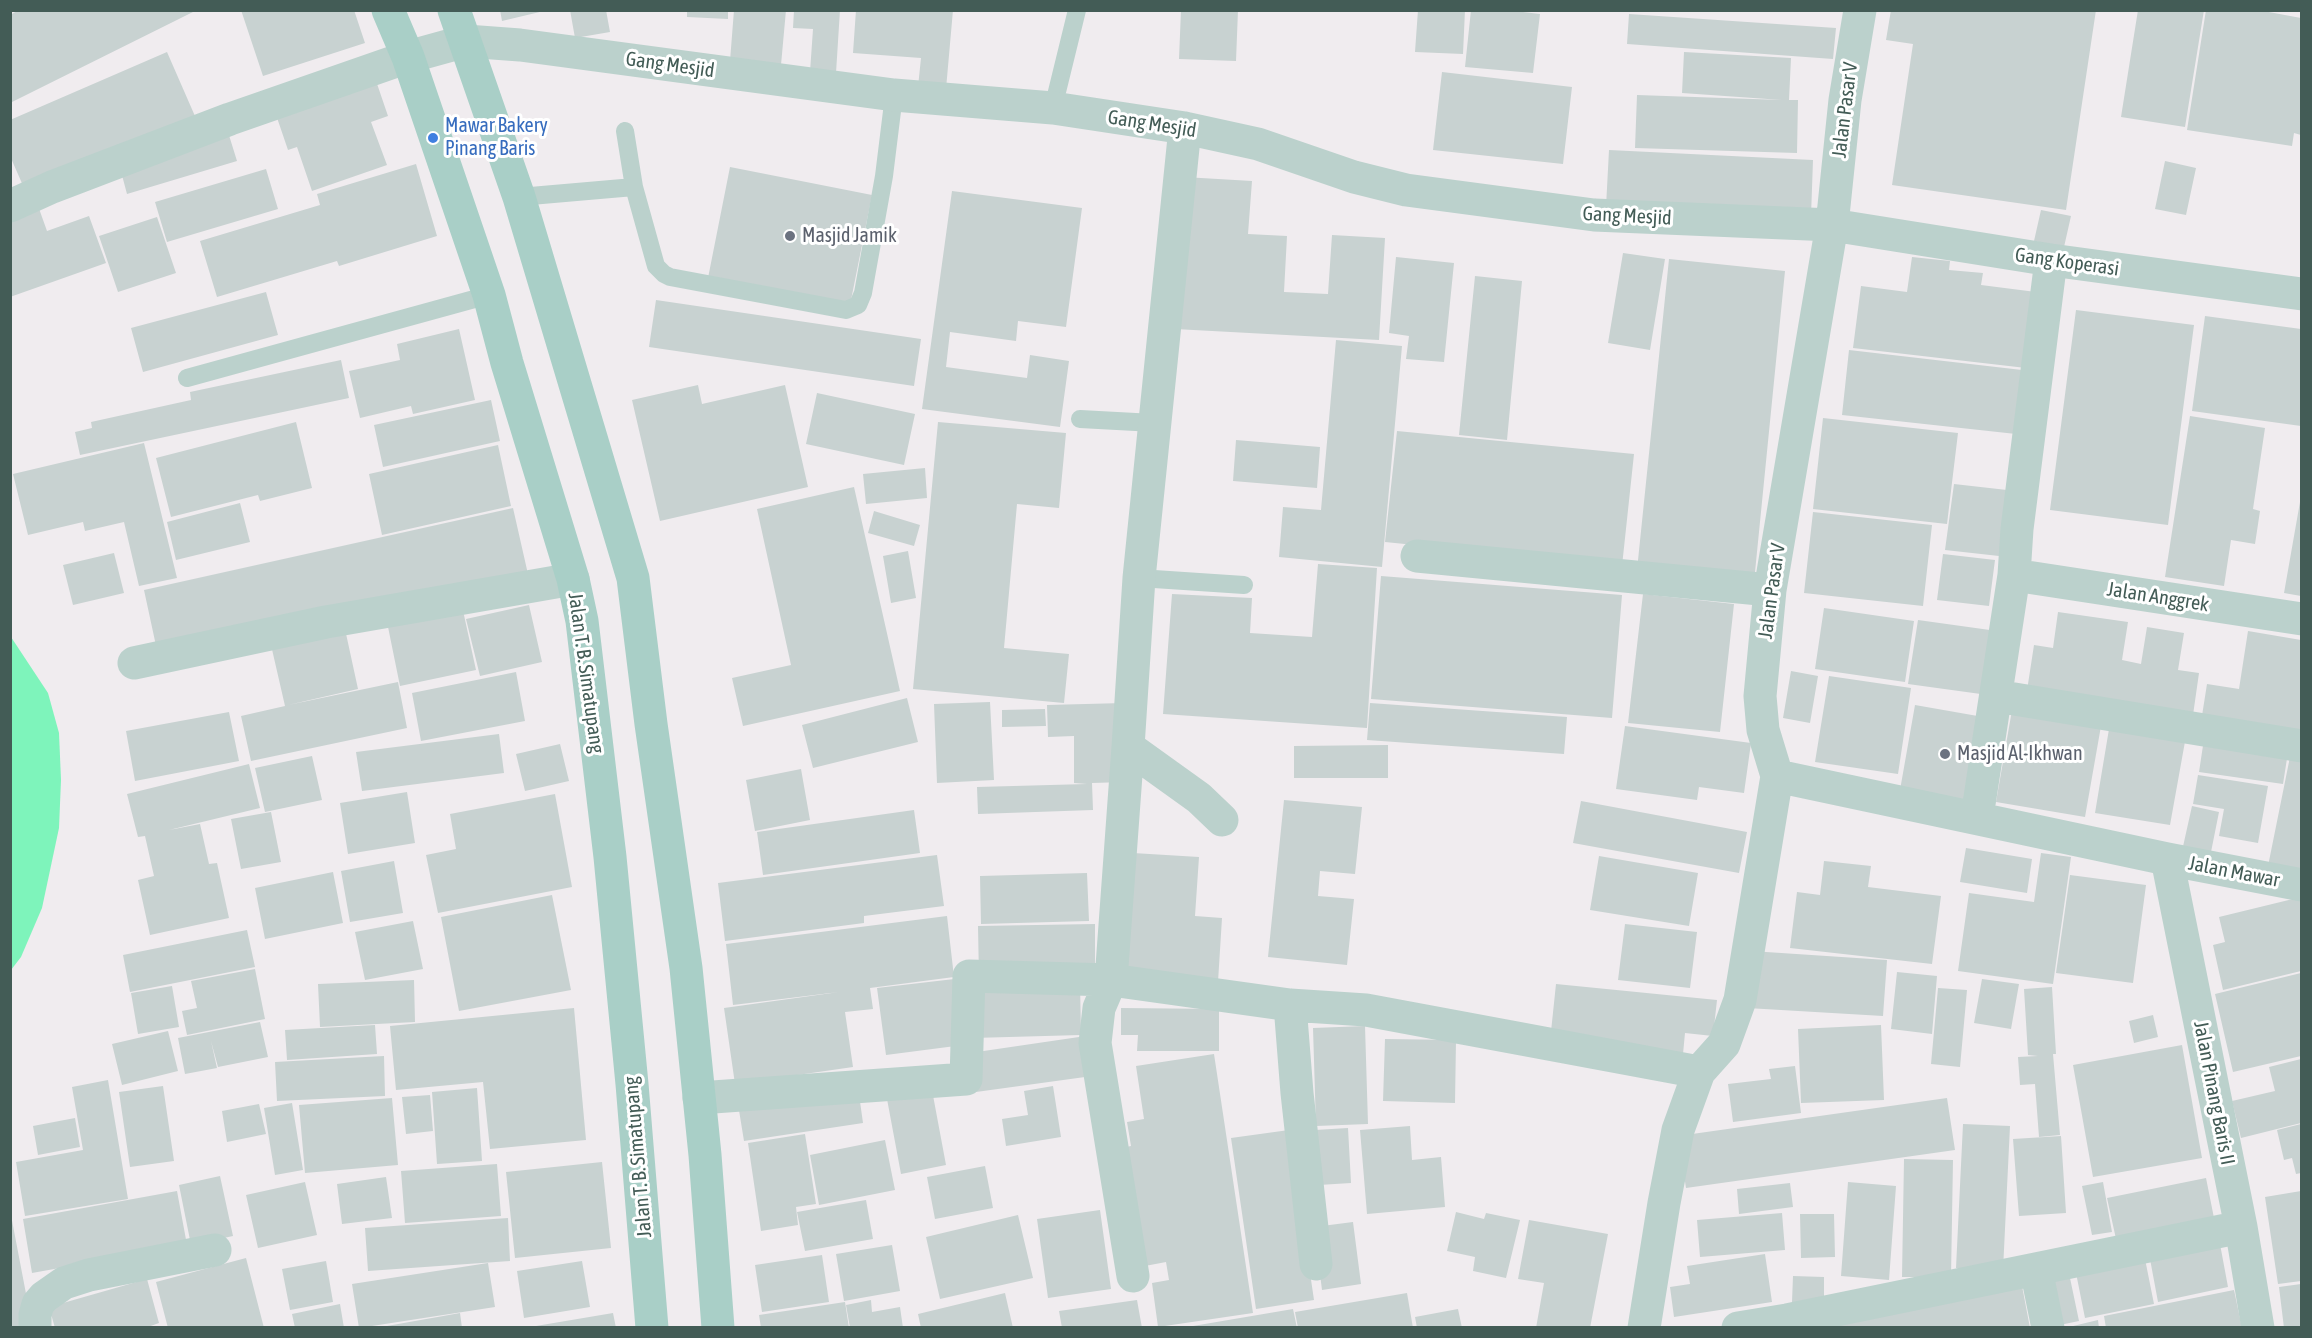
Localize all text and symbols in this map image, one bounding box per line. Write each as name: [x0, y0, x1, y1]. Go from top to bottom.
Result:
street label: Gang Mesjid: [624, 47, 716, 83]
street label: Jalan Pasar V: [1827, 61, 1863, 159]
street label: Gang Mesjid: [1106, 105, 1198, 143]
place label: Mawar Bakery Pinang Baris: [445, 114, 548, 161]
marker: Mawar Bakery Pinang Baris: [426, 131, 440, 145]
street label: Gang Mesjid: [1582, 202, 1672, 230]
place label: Masjid Jamik: [802, 224, 897, 248]
marker: Masjid Jamik: [783, 229, 797, 243]
street label: Gang Koperasi: [2013, 243, 2121, 281]
street label: Jalan Pasar V: [1753, 542, 1791, 640]
street label: Jalan Anggrek: [2105, 577, 2211, 617]
street label: Jalan T. B. Simatupang: [563, 591, 609, 755]
place label: Masjid Al-Ikhwan: [1957, 742, 2083, 766]
marker: Masjid Al-Ikhwan: [1938, 747, 1952, 761]
street label: Jalan Mawar: [2186, 851, 2282, 893]
street label: Jalan Pinang Baris II: [2188, 1019, 2240, 1167]
street label: Jalan T. B. Simatupang: [619, 1075, 657, 1239]

